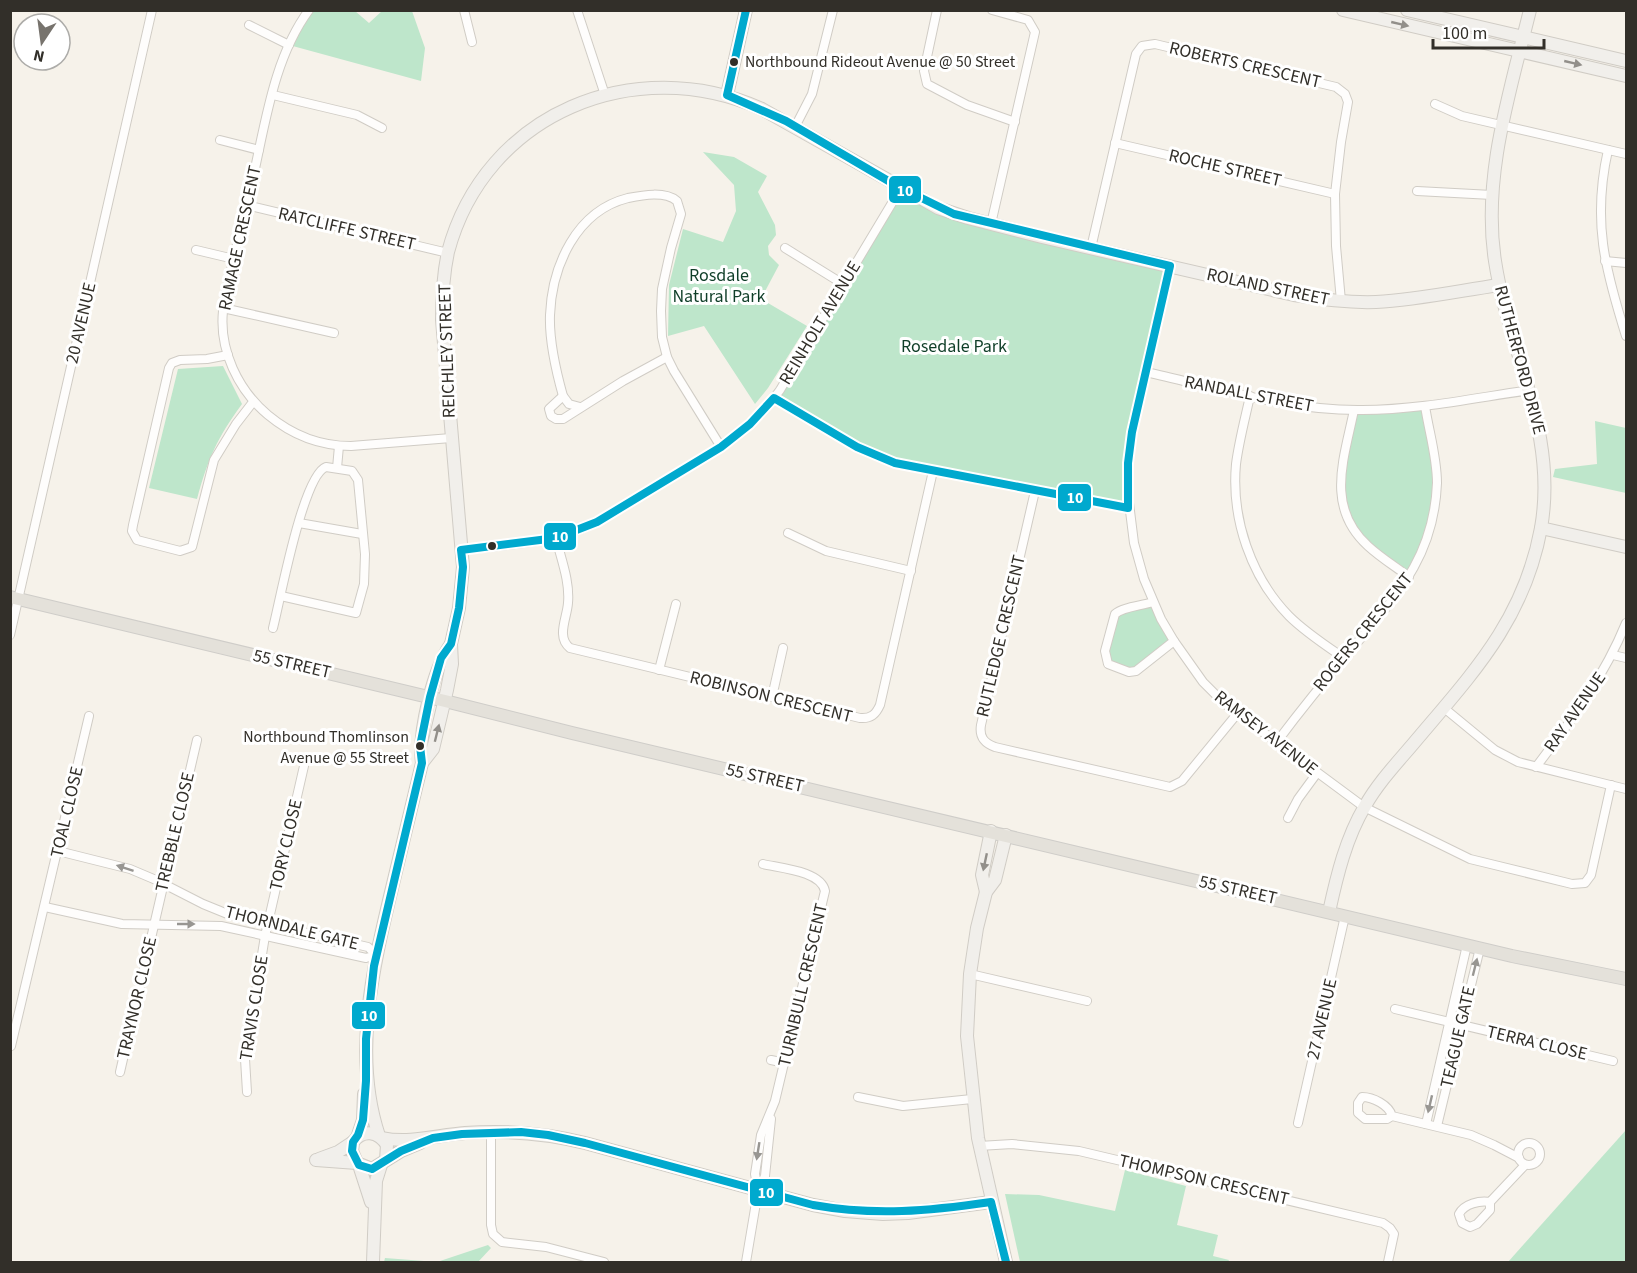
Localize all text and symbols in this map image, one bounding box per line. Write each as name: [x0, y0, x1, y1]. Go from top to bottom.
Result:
north arrow: [12, 12, 72, 72]
scale bar: [1433, 12, 1544, 50]
one-way arrow: [1390, 19, 1409, 29]
text: 100 m: [1442, 21, 1487, 46]
street label: ROBERTS CRESCENT: [1167, 35, 1324, 95]
text: N: [31, 44, 47, 68]
place label: Northbound Rideout Avenue @ 50 Street: [745, 51, 1016, 73]
marker: Northbound Rideout Avenue @ 50 Street: [728, 56, 740, 68]
one-way arrow: [1564, 59, 1583, 69]
street label: ROCHE STREET: [1166, 143, 1284, 193]
street label: RAMAGE CRESCENT: [212, 163, 268, 313]
line badge: 10: [888, 175, 922, 204]
text: 10: [897, 180, 913, 202]
street label: RATCLIFFE STREET: [276, 201, 419, 257]
street label: REINHOLT AVENUE: [773, 256, 867, 390]
street label: ROLAND STREET: [1204, 262, 1332, 312]
park label: Rosdale Natural Park: [672, 263, 766, 309]
street label: 20 AVENUE: [60, 280, 102, 366]
street label: REICHLEY STREET: [432, 283, 462, 419]
street label: RUTHERFORD DRIVE: [1488, 283, 1552, 437]
park label: Rosedale Park: [901, 334, 1007, 359]
street label: RANDALL STREET: [1182, 369, 1316, 419]
line badge: 10: [1057, 483, 1092, 512]
text: 10: [1067, 487, 1083, 509]
line badge: 10: [543, 522, 577, 551]
text: 10: [552, 526, 568, 548]
unlabelled marker: [486, 540, 498, 552]
street label: RUTLEDGE CRESCENT: [970, 552, 1032, 720]
street label: ROGERS CRESCENT: [1307, 567, 1419, 697]
street label: 55 STREET: [251, 643, 334, 685]
street label: ROBINSON CRESCENT: [687, 665, 855, 729]
street label: RAY AVENUE: [1538, 667, 1612, 757]
street label: RAMSEY AVENUE: [1209, 685, 1323, 781]
one-way arrow: [432, 724, 442, 742]
place label: Northbound Thomlinson Avenue @ 55 Street: [243, 726, 410, 769]
marker: Northbound Thomlinson Avenue @ 55 Street: [414, 740, 426, 752]
street label: 55 STREET: [724, 757, 807, 799]
street label: TOAL CLOSE: [44, 764, 90, 860]
street label: TREBBLE CLOSE: [149, 770, 201, 894]
street label: TORY CLOSE: [263, 797, 309, 893]
one-way arrow: [980, 853, 989, 872]
one-way arrow: [116, 862, 134, 872]
street label: 55 STREET: [1197, 869, 1280, 911]
street label: THORNDALE GATE: [223, 899, 361, 957]
street label: TURNBULL CRESCENT: [772, 900, 834, 1069]
one-way arrow: [176, 919, 195, 929]
street label: TRAYNOR CLOSE: [111, 934, 163, 1062]
street label: TRAVIS CLOSE: [233, 954, 275, 1062]
one-way arrow: [1470, 958, 1480, 976]
street label: 27 AVENUE: [1301, 976, 1343, 1062]
street label: TEAGUE GATE: [1434, 984, 1482, 1090]
line badge: 10: [351, 1001, 386, 1030]
text: 10: [361, 1005, 377, 1027]
street label: TERRA CLOSE: [1484, 1019, 1590, 1067]
one-way arrow: [1425, 1095, 1434, 1114]
one-way arrow: [753, 1142, 762, 1161]
street label: THOMPSON CRESCENT: [1116, 1148, 1292, 1212]
line badge: 10: [749, 1178, 784, 1207]
text: 10: [758, 1182, 774, 1204]

